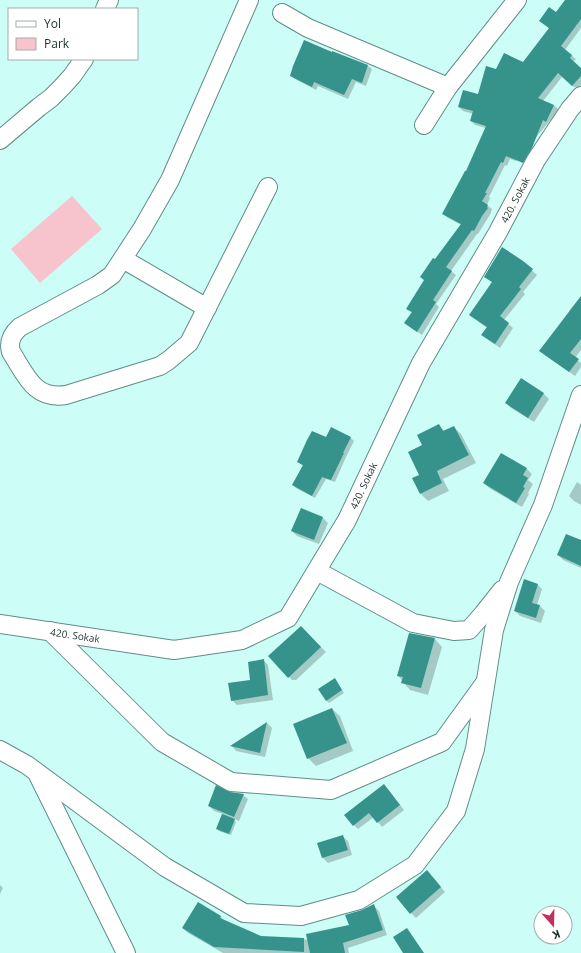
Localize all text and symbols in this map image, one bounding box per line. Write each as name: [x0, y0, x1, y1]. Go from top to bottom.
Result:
legend: [8, 8, 138, 60]
text: Yol: [44, 15, 61, 32]
text: Park: [44, 35, 70, 52]
street label: 420. Sokak: [497, 174, 533, 225]
street label: 420. Sokak: [346, 459, 380, 511]
street label: 420. Sokak: [49, 625, 102, 646]
north arrow: [533, 905, 573, 945]
text: K: [550, 927, 563, 943]

